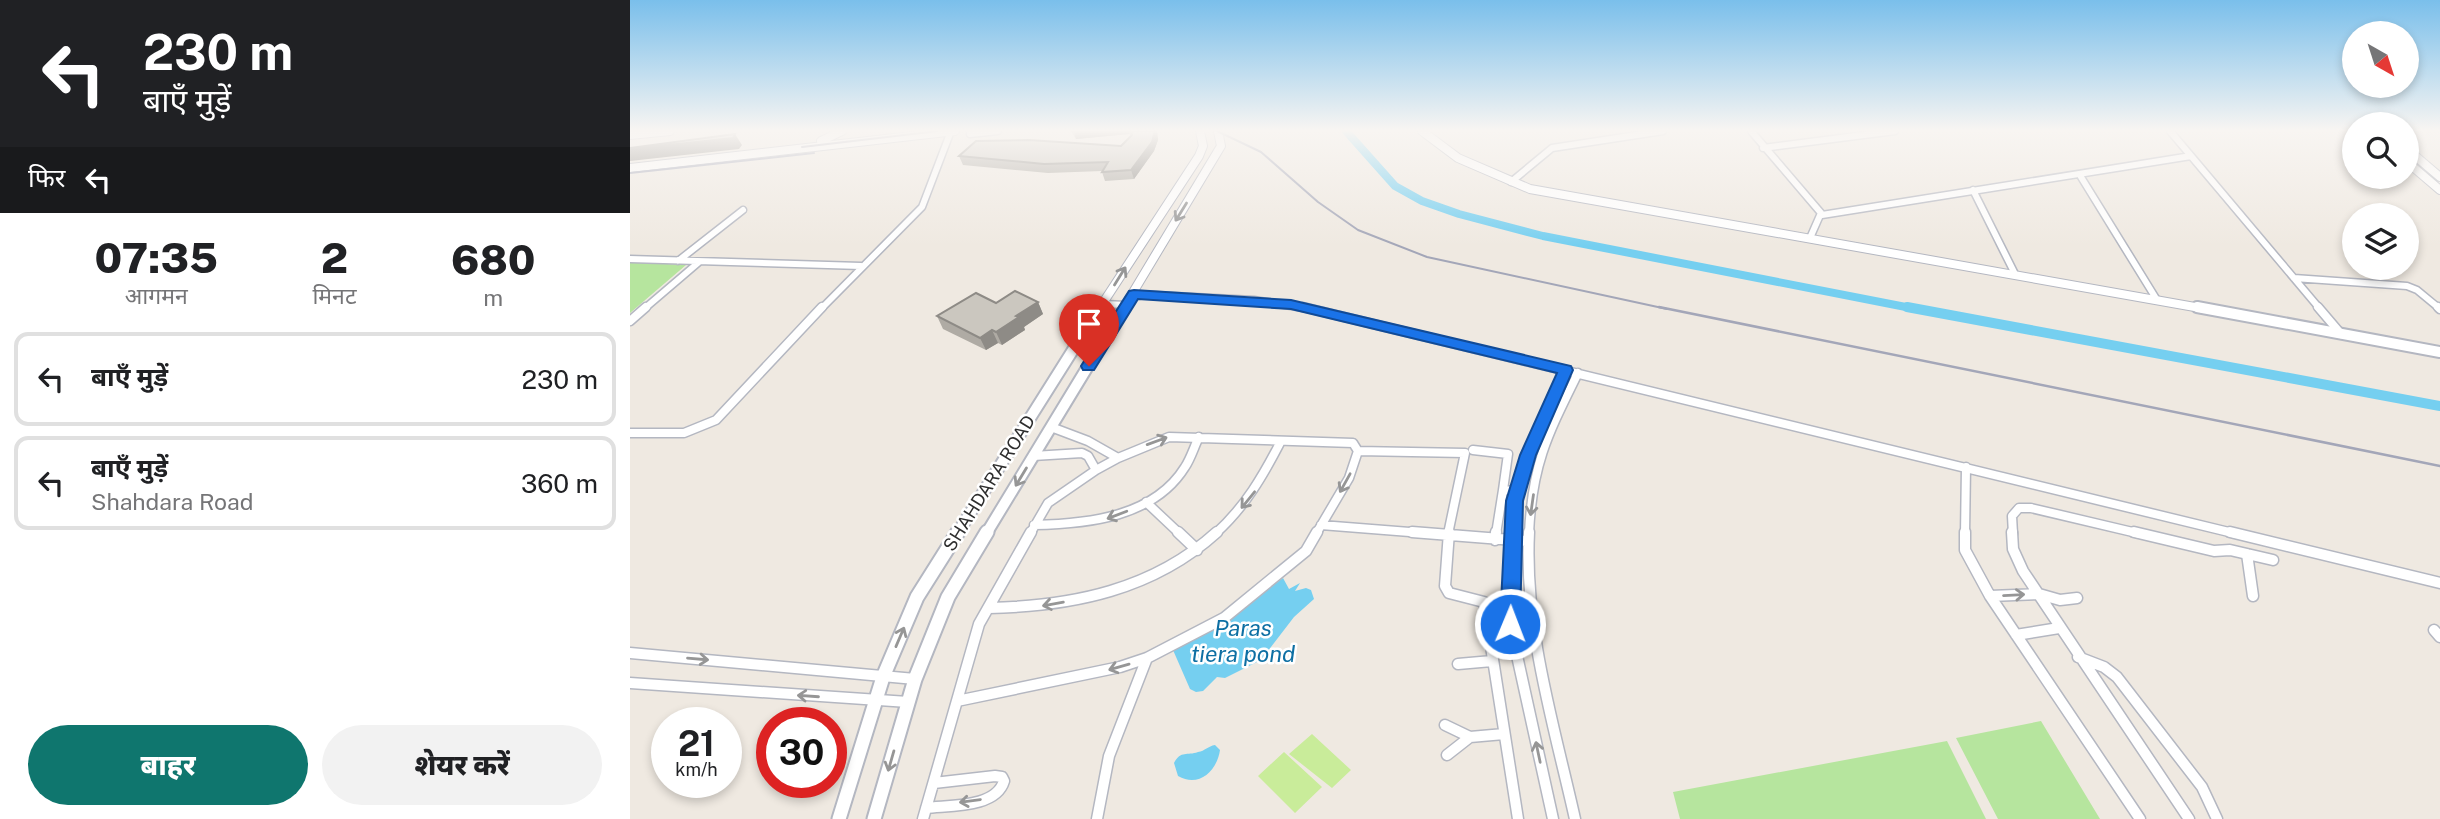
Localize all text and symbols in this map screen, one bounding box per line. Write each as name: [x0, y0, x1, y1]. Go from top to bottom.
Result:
north arrow: [2342, 21, 2418, 98]
map controls: [2342, 21, 2419, 280]
text: 230 m: [143, 23, 293, 81]
icon: left: [28, 28, 119, 119]
text: बाएँ मुड़ें: [143, 82, 231, 119]
button: search: [2342, 112, 2419, 189]
icon: left: [79, 161, 117, 199]
text: फिर: [28, 162, 65, 193]
one-way arrow: [1173, 202, 1187, 222]
button: layers: [2342, 203, 2419, 280]
text: 07:35: [94, 233, 218, 282]
text: 2: [321, 233, 348, 282]
text: 680: [451, 235, 536, 284]
one-way arrow: [1114, 266, 1128, 286]
text: आगमन: [125, 282, 188, 309]
text: मिनट: [312, 282, 356, 309]
text: m: [483, 284, 503, 311]
pin: [1059, 294, 1119, 366]
icon: arrive: [1070, 305, 1108, 343]
icon: left: [32, 360, 70, 398]
text: बाएँ मुड़ें: [91, 361, 168, 392]
text: 230 m: [522, 364, 598, 395]
street label: SHAHDARA ROAD: [939, 411, 1039, 555]
one-way arrow: [1145, 434, 1167, 446]
text: बाएँ मुड़ें: [91, 452, 168, 483]
icon: left: [32, 464, 70, 502]
one-way arrow: [1013, 467, 1027, 487]
text: 360 m: [521, 468, 598, 499]
one-way arrow: [1338, 473, 1352, 493]
text: Shahdara Road: [91, 488, 253, 515]
one-way arrow: [1240, 490, 1256, 508]
one-way arrow: [1525, 494, 1538, 516]
one-way arrow: [1107, 510, 1129, 523]
position arrow: [1473, 587, 1547, 661]
one-way arrow: [2003, 589, 2026, 602]
one-way arrow: [1043, 598, 1065, 611]
water label: Paras tiera pond: [1191, 614, 1295, 667]
one-way arrow: [894, 626, 907, 648]
one-way arrow: [686, 653, 709, 666]
one-way arrow: [1108, 661, 1131, 674]
one-way arrow: [797, 689, 820, 702]
speed limit sign: 30: [756, 707, 847, 798]
text: 21: [678, 723, 715, 764]
button: बाहर: [28, 725, 308, 805]
button: शेयर करें: [322, 725, 602, 805]
one-way arrow: [1531, 741, 1544, 764]
one-way arrow: [883, 749, 896, 771]
text: km/h: [675, 759, 718, 780]
one-way arrow: [959, 795, 982, 808]

